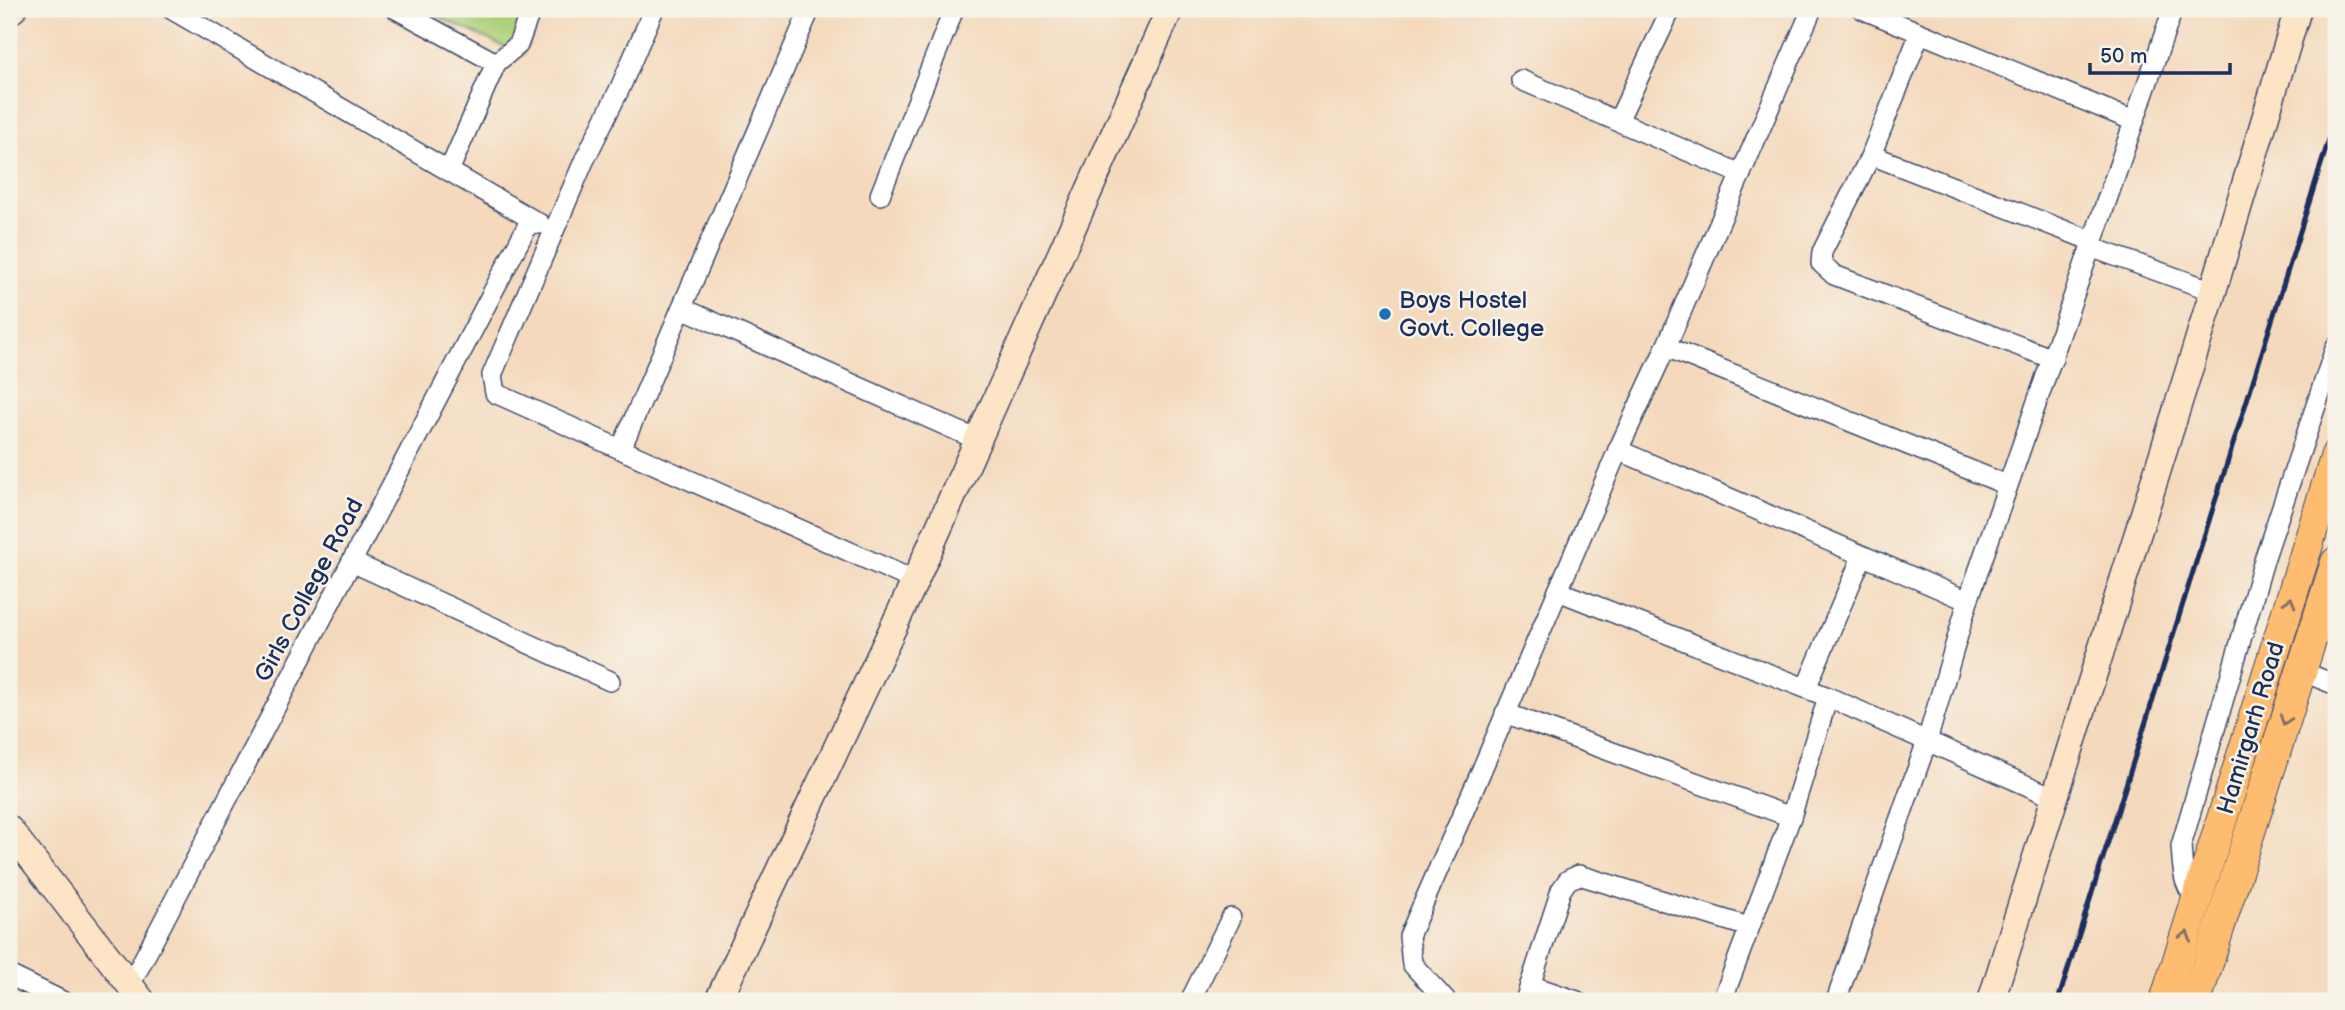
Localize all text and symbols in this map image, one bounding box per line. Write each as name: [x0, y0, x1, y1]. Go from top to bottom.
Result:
scale bar: [2090, 32, 2230, 76]
text: 50 m: [2100, 44, 2147, 69]
place label: Boys Hostel Govt. College: [1399, 286, 1544, 343]
marker: Boys Hostel Govt. College: [1377, 306, 1393, 322]
street label: Girls College Road: [248, 493, 370, 687]
one-way arrow: [2281, 596, 2296, 608]
street label: Hamirgarh Road: [2211, 638, 2291, 818]
one-way arrow: [2279, 713, 2293, 726]
one-way arrow: [2178, 931, 2192, 943]

